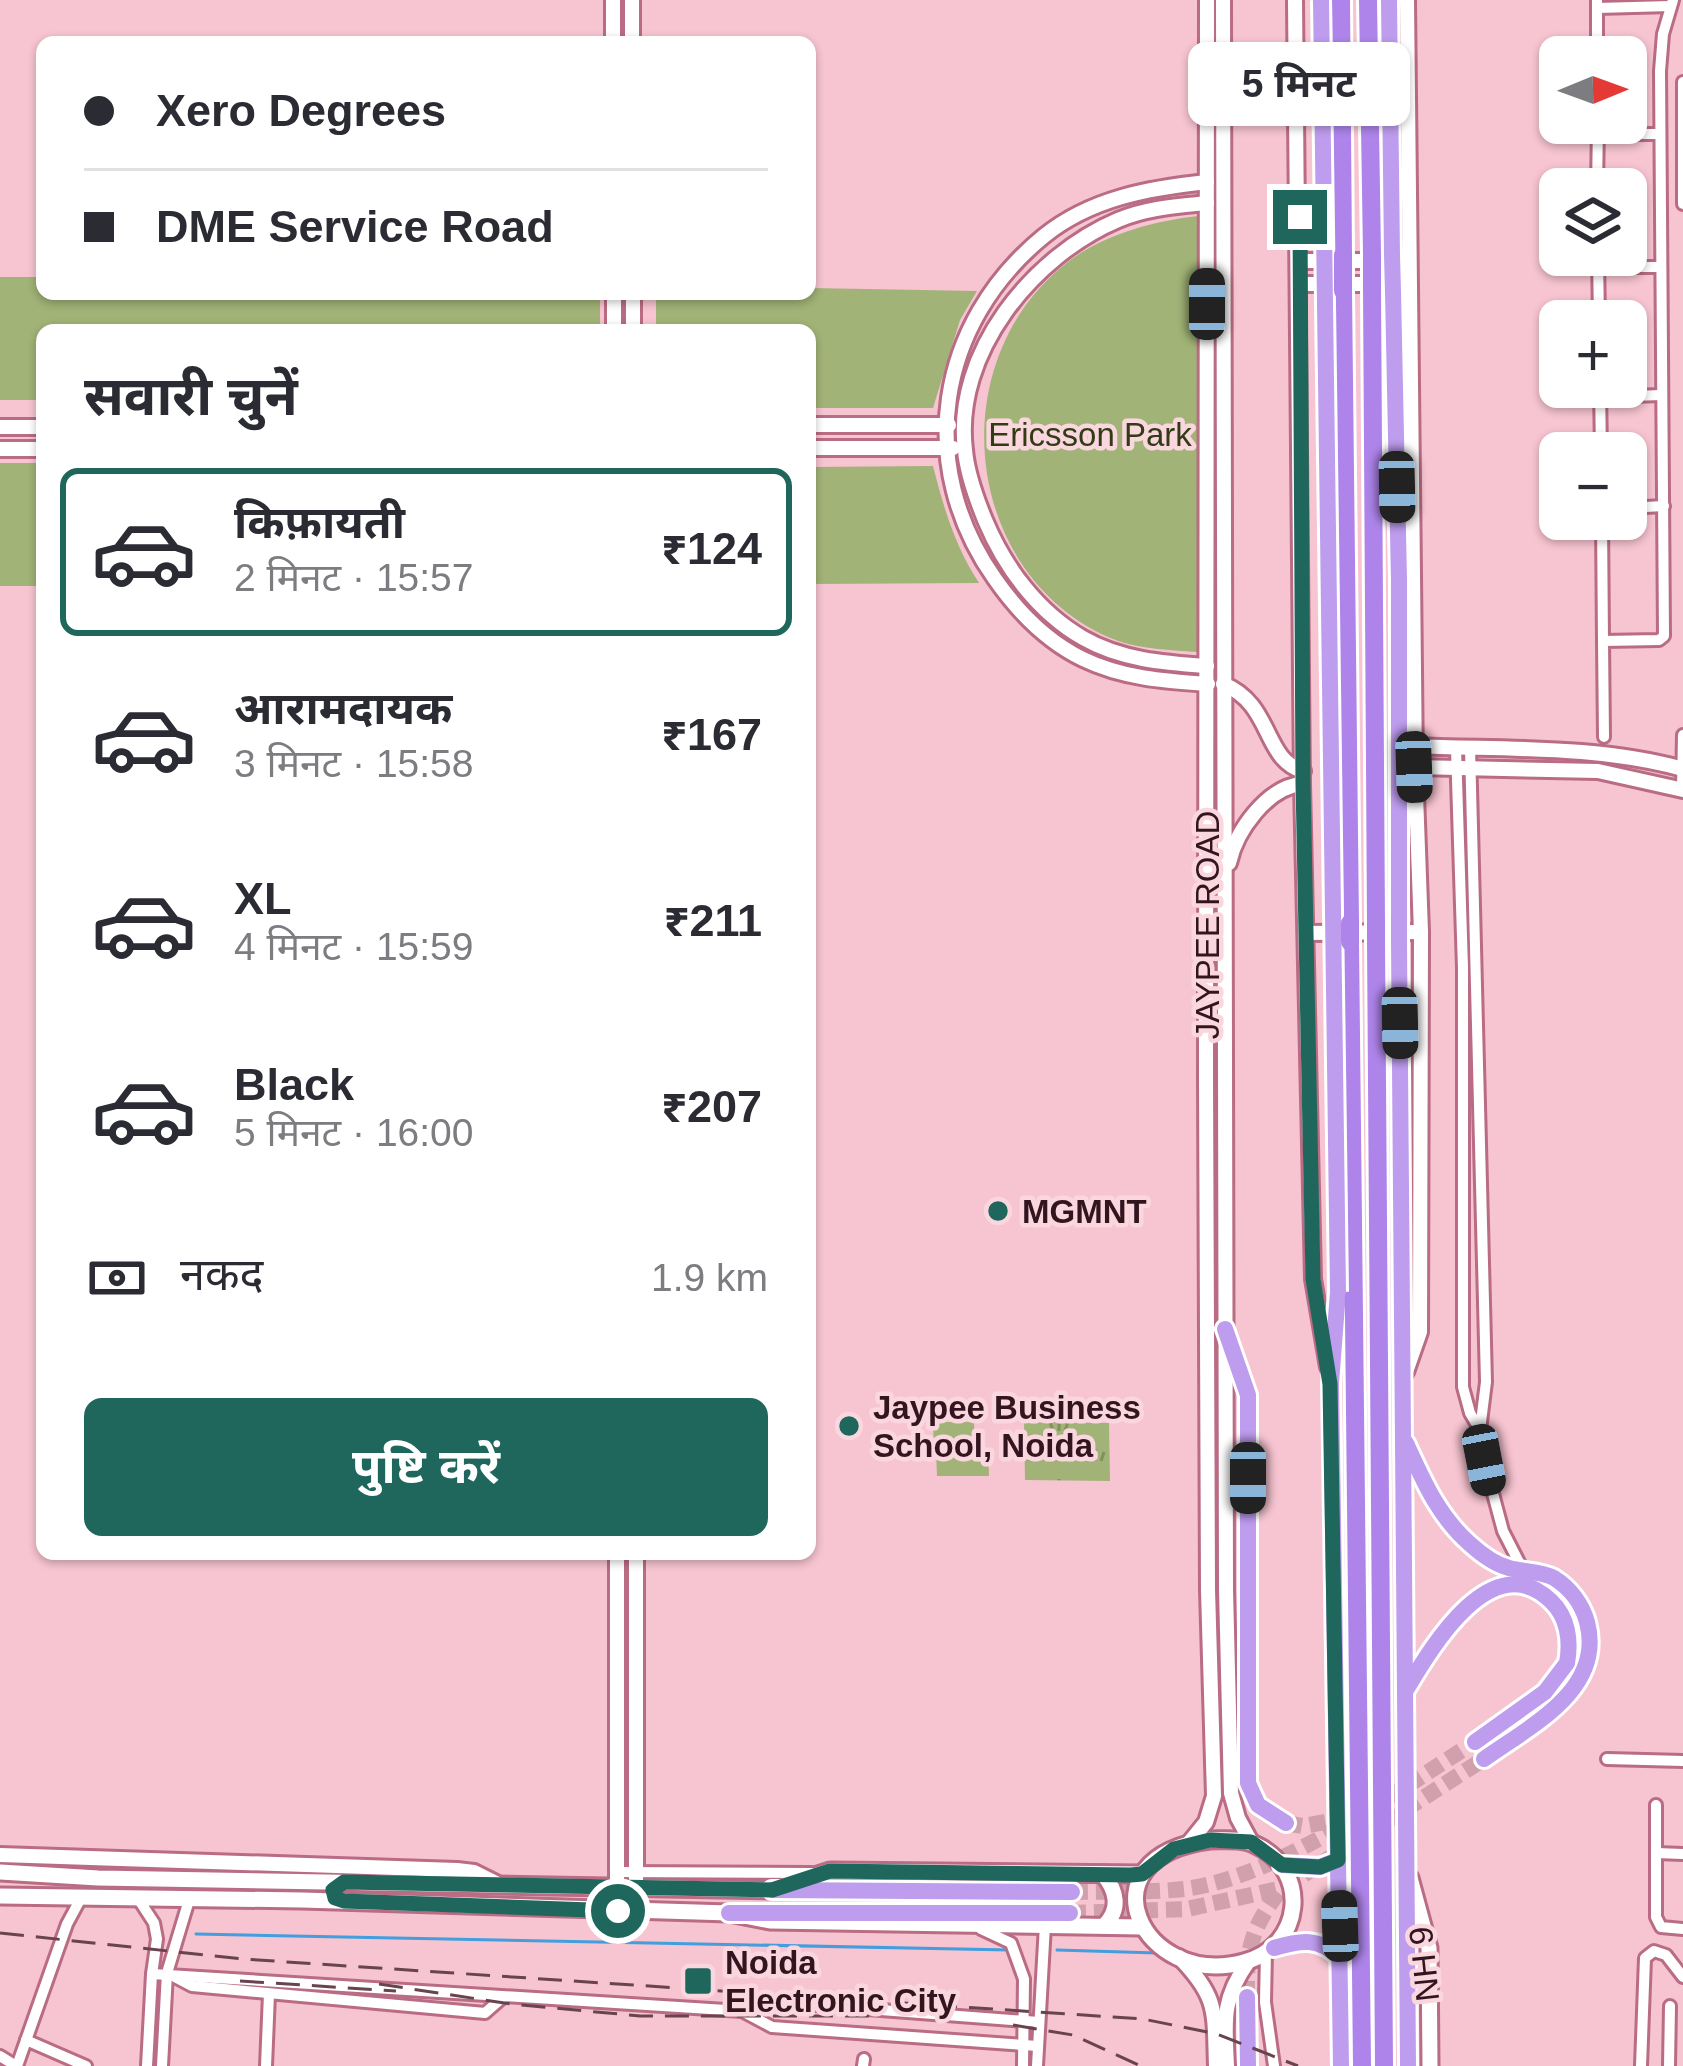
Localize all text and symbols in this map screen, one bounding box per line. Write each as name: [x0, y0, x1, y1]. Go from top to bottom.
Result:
north arrow: [1539, 36, 1647, 144]
map controls: [1539, 36, 1647, 540]
callout: 5 मिनट: [1189, 43, 1411, 127]
text: 5 मिनट: [1242, 62, 1356, 105]
text: Xero Degrees: [156, 85, 446, 136]
button: layers: [1539, 168, 1647, 276]
route end: [1273, 190, 1327, 244]
text: DME Service Road: [156, 201, 554, 252]
car: [1189, 268, 1225, 340]
button: +: [1539, 300, 1647, 408]
text: सवारी चुनें: [84, 366, 298, 426]
park label: Ericsson Park: [988, 416, 1192, 453]
button: −: [1539, 432, 1647, 540]
car: [1378, 451, 1416, 523]
text: किफ़ायती: [234, 497, 405, 548]
icon: car: [90, 498, 198, 606]
text: ₹124: [661, 523, 762, 574]
text: 2 मिनट · 15:57: [234, 556, 474, 599]
text: आरामदायक: [234, 683, 452, 734]
icon: car: [90, 684, 198, 792]
text: ₹167: [661, 709, 762, 760]
car: [1395, 730, 1433, 804]
text: 3 मिनट · 15:58: [234, 742, 474, 785]
street label: JAYPEE ROAD: [1189, 811, 1226, 1039]
icon: car: [90, 870, 198, 978]
text: XL: [234, 873, 292, 924]
text: ₹211: [664, 895, 762, 946]
text: 4 मिनट · 15:59: [234, 925, 474, 968]
car: [1381, 987, 1419, 1059]
icon: car: [90, 1056, 198, 1164]
text: Black: [234, 1059, 354, 1110]
text: ₹207: [661, 1081, 762, 1132]
text: 5 मिनट · 16:00: [234, 1111, 474, 1154]
place label: MGMNT: [1022, 1193, 1147, 1230]
marker: MGMNT: [985, 1198, 1011, 1224]
icon: cash: [84, 1245, 150, 1311]
text: नकद: [180, 1249, 263, 1300]
text: 1.9 km: [651, 1256, 768, 1299]
place label: Jaypee Business School, Noida: [873, 1389, 1141, 1464]
button: पुष्टि करें: [84, 1398, 768, 1536]
marker: Jaypee Business School, Noida: [836, 1413, 862, 1439]
car: [1459, 1421, 1509, 1499]
car: [1230, 1442, 1266, 1514]
route start: [591, 1884, 645, 1938]
car: [1321, 1889, 1359, 1963]
street label: NH 9: [1402, 1925, 1446, 2003]
place label: Noida Electronic City: [725, 1944, 957, 2019]
marker: Noida Electronic City: [682, 1965, 714, 1997]

